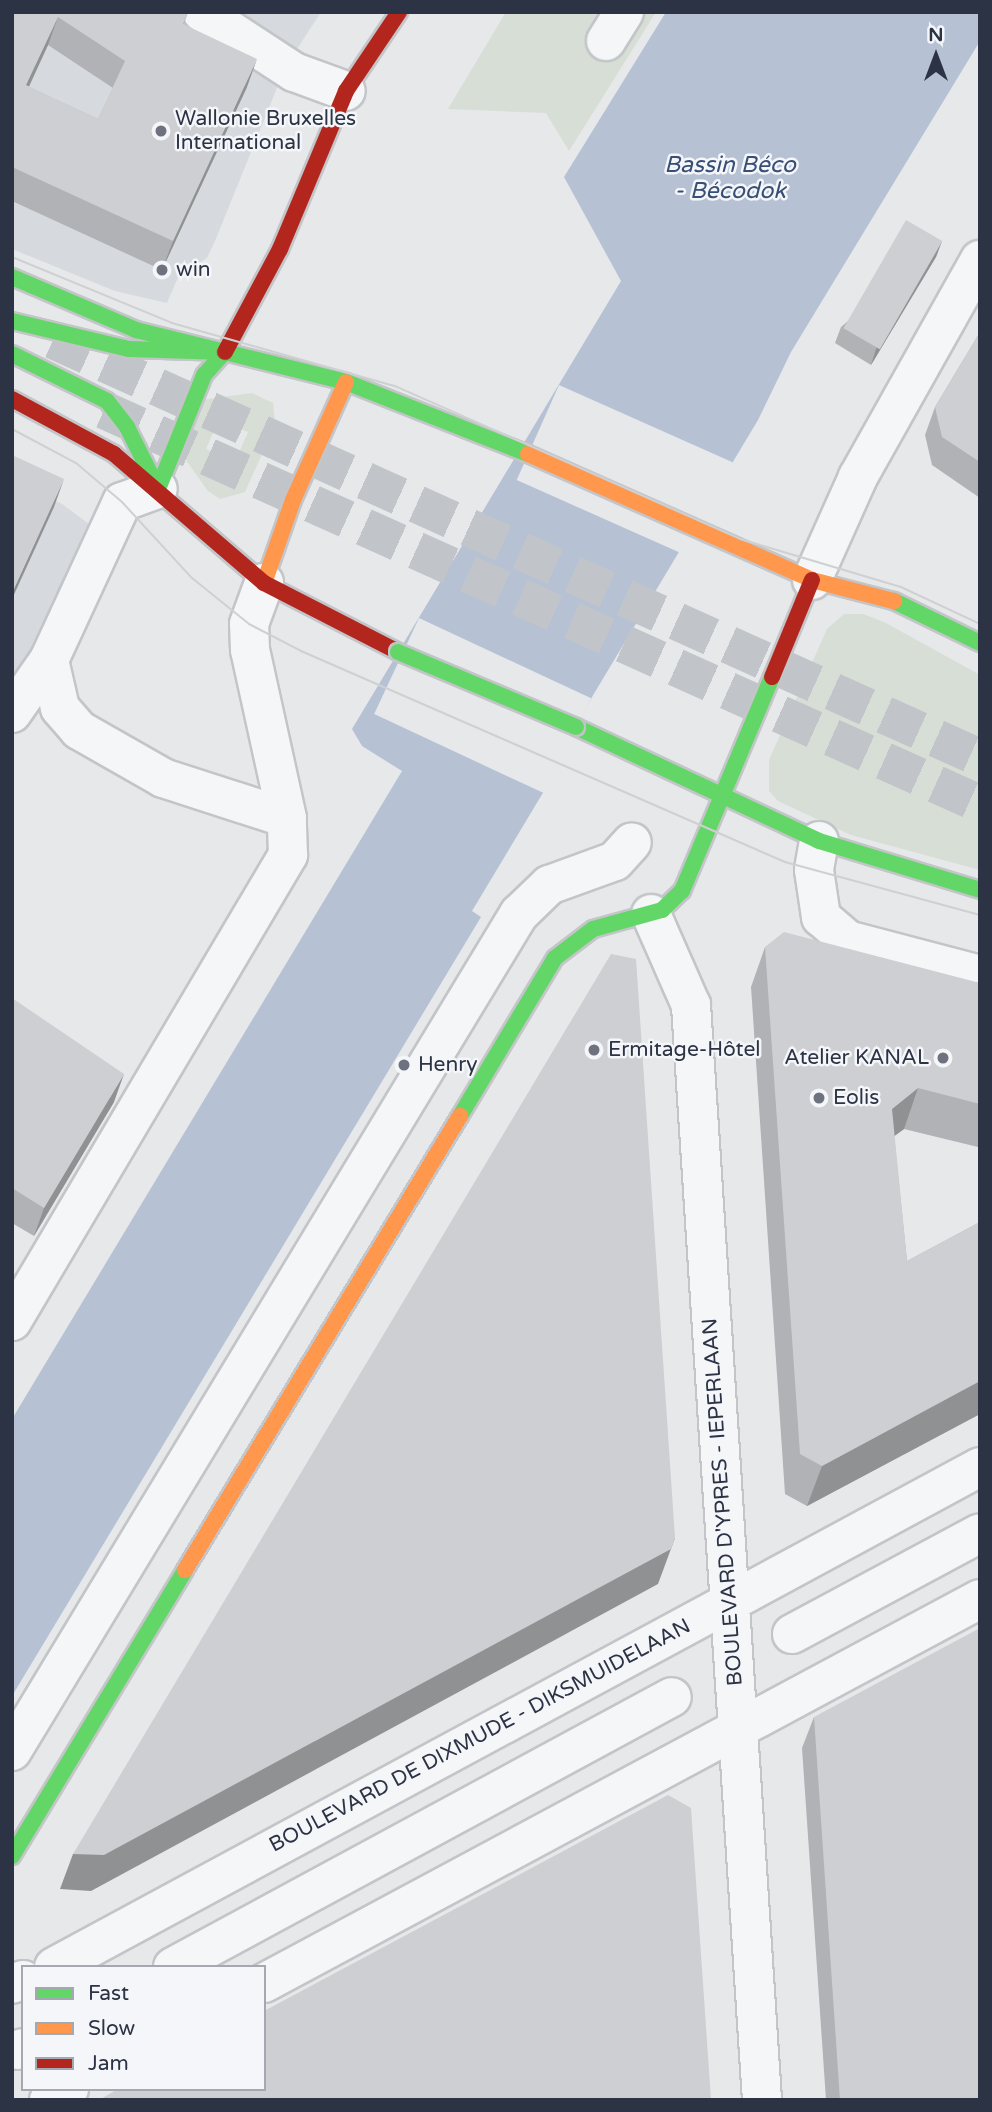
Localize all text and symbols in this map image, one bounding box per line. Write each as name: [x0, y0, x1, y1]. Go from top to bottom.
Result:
north arrow: [901, 21, 971, 91]
text: N: [928, 24, 944, 46]
place label: Wallonie Bruxelles International: [175, 106, 356, 156]
marker: Wallonie Bruxelles International: [153, 123, 169, 139]
water label: Bassin Béco - Bécodok: [664, 151, 796, 205]
place label: win: [176, 257, 211, 283]
marker: win: [154, 262, 170, 278]
place label: Ermitage-Hôtel: [608, 1037, 761, 1063]
marker: Ermitage-Hôtel: [586, 1042, 602, 1058]
place label: Atelier KANAL: [784, 1045, 929, 1071]
marker: Atelier KANAL: [935, 1050, 951, 1066]
place label: Henry: [418, 1052, 478, 1078]
marker: Henry: [396, 1057, 412, 1073]
place label: Eolis: [833, 1085, 879, 1111]
marker: Eolis: [811, 1090, 827, 1106]
street label: BOULEVARD D'YPRES - IEPERLAAN: [698, 1317, 748, 1687]
street label: BOULEVARD DE DIXMUDE - DIKSMUIDELAAN: [265, 1614, 695, 1858]
legend: [21, 1965, 266, 2091]
text: Fast: [88, 1981, 129, 2006]
text: Slow: [88, 2016, 135, 2041]
text: Jam: [88, 2051, 129, 2076]

